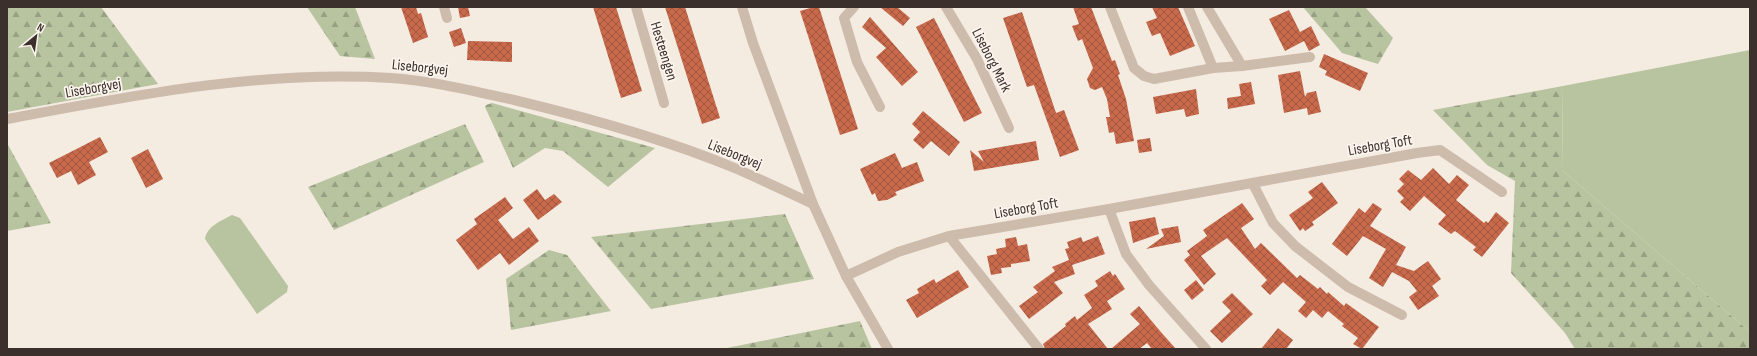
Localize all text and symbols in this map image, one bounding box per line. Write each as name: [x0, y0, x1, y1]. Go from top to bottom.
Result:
north arrow: [16, 16, 56, 56]
street label: Hesteengen: [646, 20, 681, 83]
text: N: [35, 21, 46, 35]
street label: Liseborg Mark: [967, 25, 1016, 96]
street label: Liseborgvej: [391, 55, 449, 80]
street label: Liseborgvej: [64, 74, 123, 103]
street label: Liseborg Toft: [1347, 130, 1414, 160]
street label: Liseborgvej: [705, 135, 765, 174]
street label: Liseborg Toft: [993, 193, 1060, 223]

